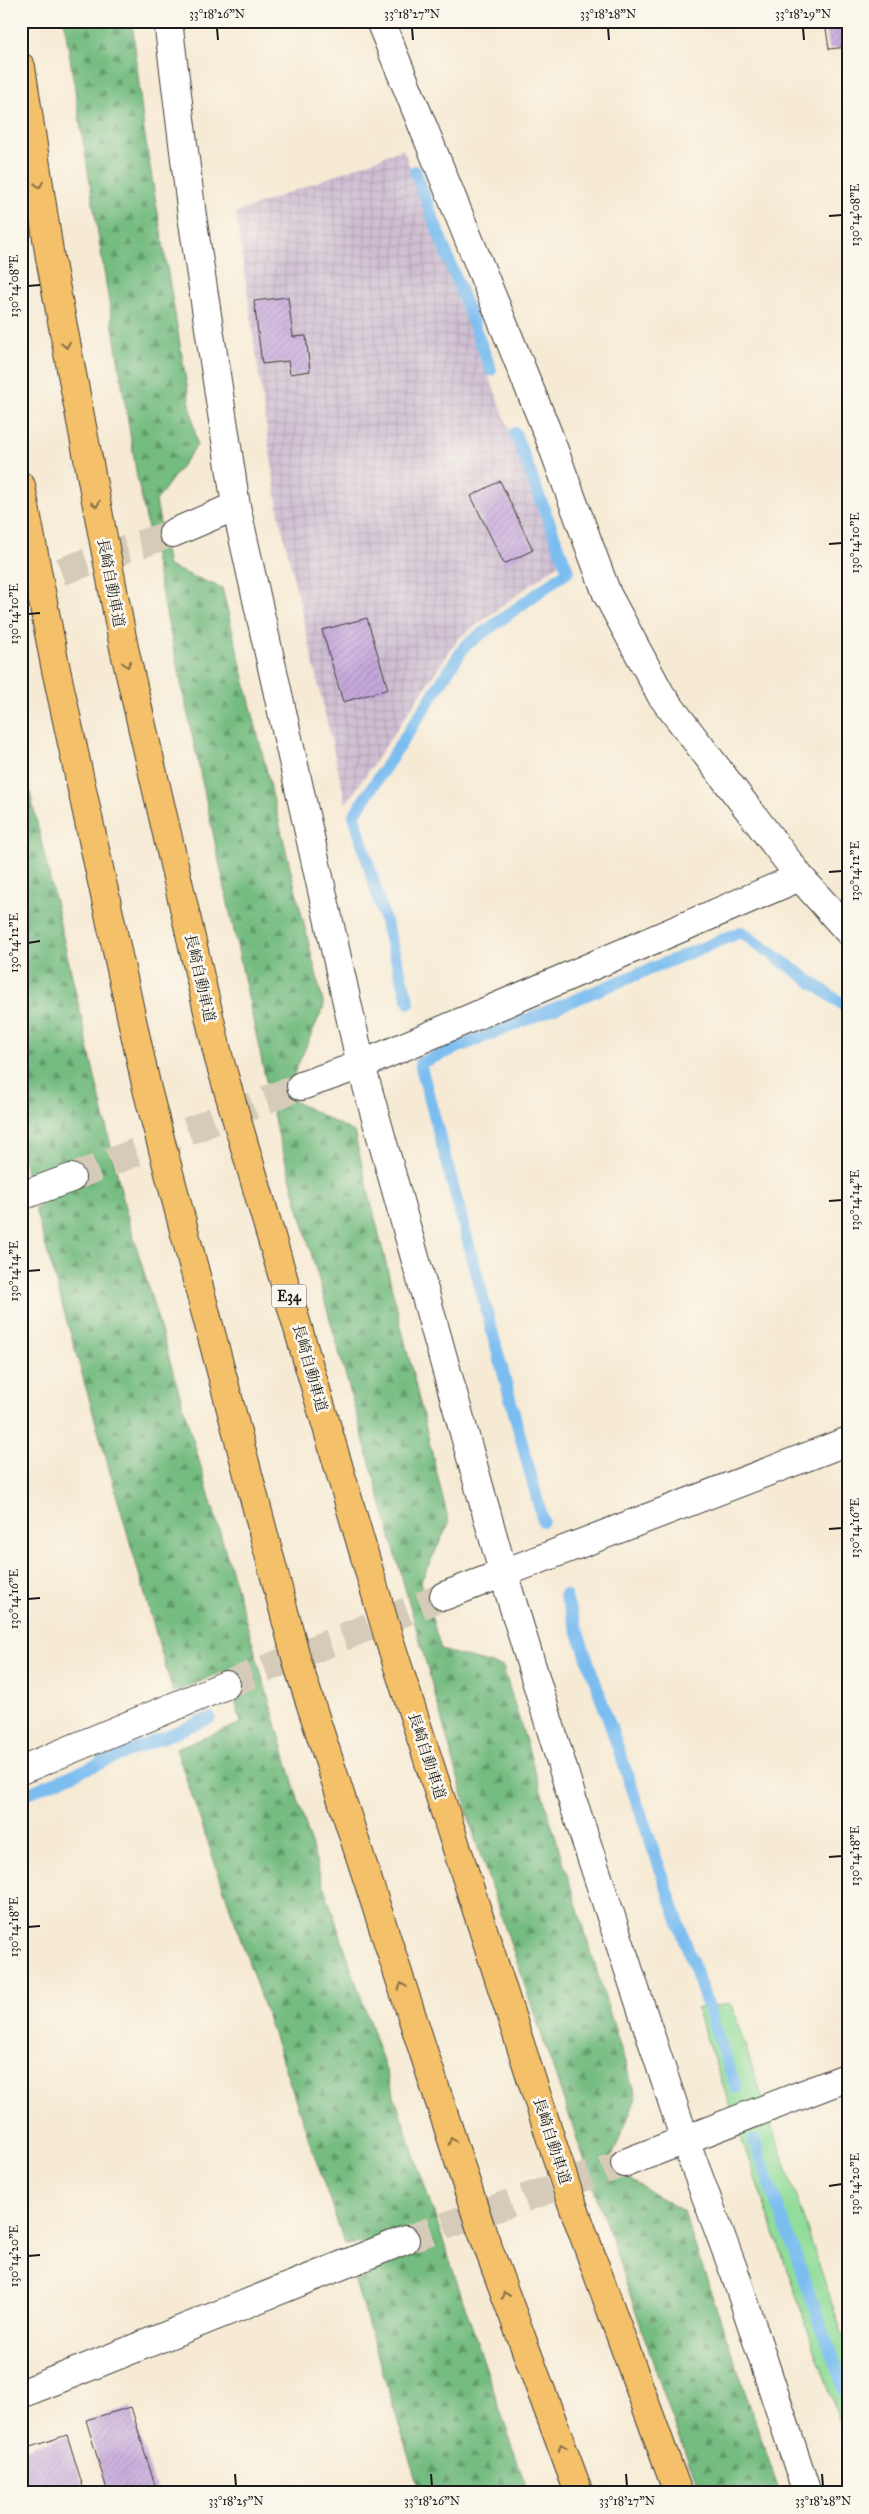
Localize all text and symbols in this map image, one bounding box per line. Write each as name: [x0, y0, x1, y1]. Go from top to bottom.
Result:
text: 33°18'26"N: [189, 7, 245, 21]
text: 33°18'27"N: [384, 7, 440, 21]
text: 33°18'28"N: [580, 7, 636, 21]
text: 33°18'29"N: [775, 7, 831, 21]
one-way arrow: [33, 181, 44, 189]
text: 130°14'08"E: [848, 183, 862, 246]
text: 130°14'08"E: [7, 254, 21, 317]
one-way arrow: [61, 340, 71, 349]
one-way arrow: [91, 500, 101, 509]
text: 130°14'10"E: [848, 512, 862, 574]
street label: 長崎自動車道: [94, 537, 128, 629]
text: 130°14'10"E: [7, 583, 21, 645]
one-way arrow: [121, 660, 132, 669]
text: 130°14'12"E: [848, 841, 862, 901]
text: 130°14'12"E: [7, 913, 21, 973]
street label: 長崎自動車道: [181, 932, 219, 1024]
text: 130°14'14"E: [848, 1169, 862, 1230]
text: 130°14'14"E: [7, 1240, 21, 1301]
road number: E34: [272, 1284, 306, 1308]
street label: 長崎自動車道: [289, 1322, 331, 1414]
text: 130°14'16"E: [848, 1497, 862, 1558]
text: 130°14'16"E: [7, 1568, 21, 1629]
street label: 長崎自動車道: [405, 1710, 449, 1802]
text: 130°14'18"E: [848, 1825, 862, 1886]
text: 130°14'18"E: [7, 1896, 21, 1957]
one-way arrow: [398, 1983, 408, 1991]
street label: 長崎自動車道: [530, 2095, 574, 2187]
one-way arrow: [448, 2137, 458, 2146]
text: 130°14'20"E: [848, 2152, 862, 2215]
text: 130°14'20"E: [7, 2224, 21, 2287]
one-way arrow: [501, 2291, 511, 2299]
one-way arrow: [558, 2443, 568, 2452]
text: 33°18'25"N: [208, 2494, 264, 2508]
text: 33°18'26"N: [404, 2494, 460, 2508]
text: 33°18'27"N: [599, 2494, 655, 2508]
text: 33°18'28"N: [795, 2494, 851, 2508]

